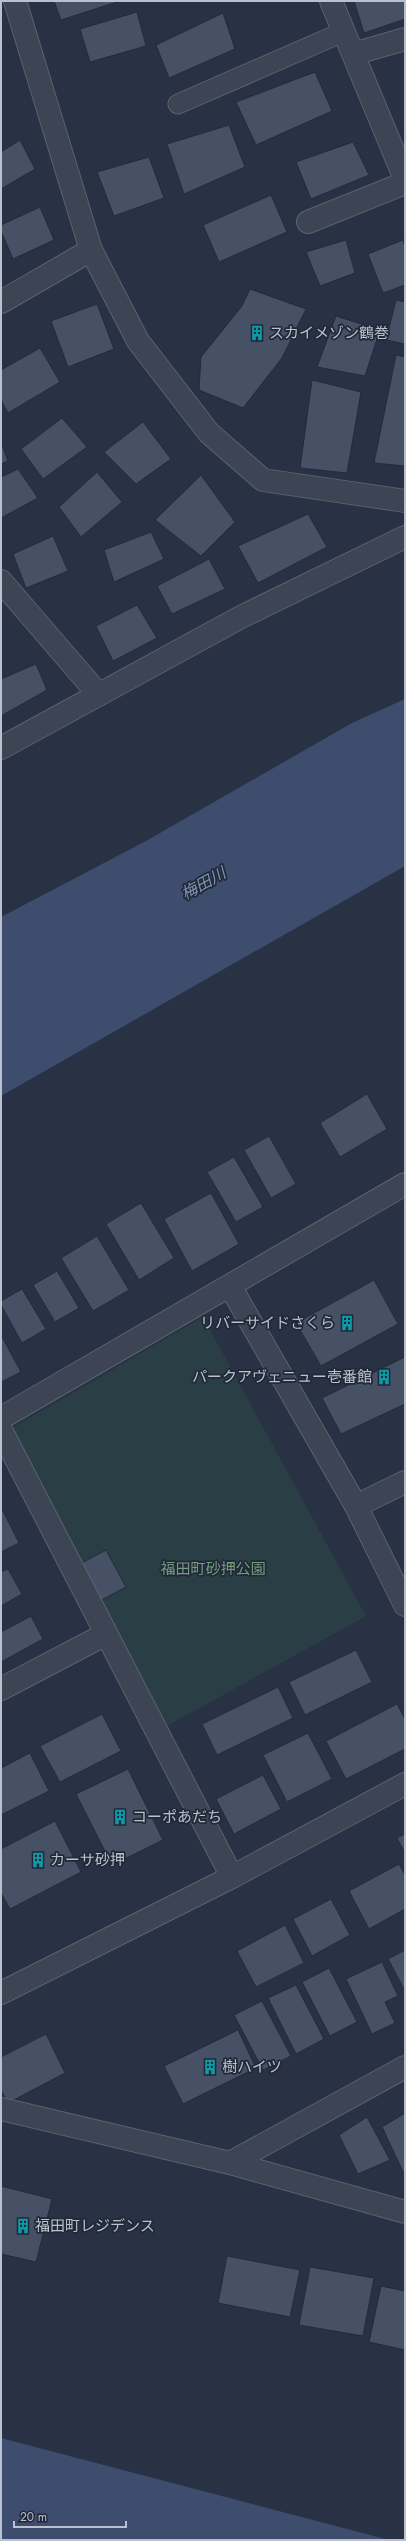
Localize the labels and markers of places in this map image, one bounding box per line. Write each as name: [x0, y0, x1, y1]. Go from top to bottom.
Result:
place label: スカイメゾン鶴巻: [269, 322, 389, 344]
building icon: スカイメゾン鶴巻: [248, 324, 266, 342]
place label: リバーサイドさくら: [200, 1312, 335, 1334]
building icon: リバーサイドさくら: [338, 1314, 356, 1332]
place label: パークアヴェニュー壱番館: [192, 1366, 372, 1388]
building icon: パークアヴェニュー壱番館: [375, 1368, 393, 1386]
place label: コーポあだち: [132, 1806, 222, 1828]
building icon: コーポあだち: [111, 1808, 129, 1826]
place label: カーサ砂押: [50, 1849, 125, 1871]
building icon: カーサ砂押: [29, 1851, 47, 1869]
place label: 樹ハイツ: [222, 2056, 282, 2078]
building icon: 樹ハイツ: [201, 2058, 219, 2076]
place label: 福田町レジデンス: [35, 2215, 155, 2237]
building icon: 福田町レジデンス: [14, 2217, 32, 2235]

